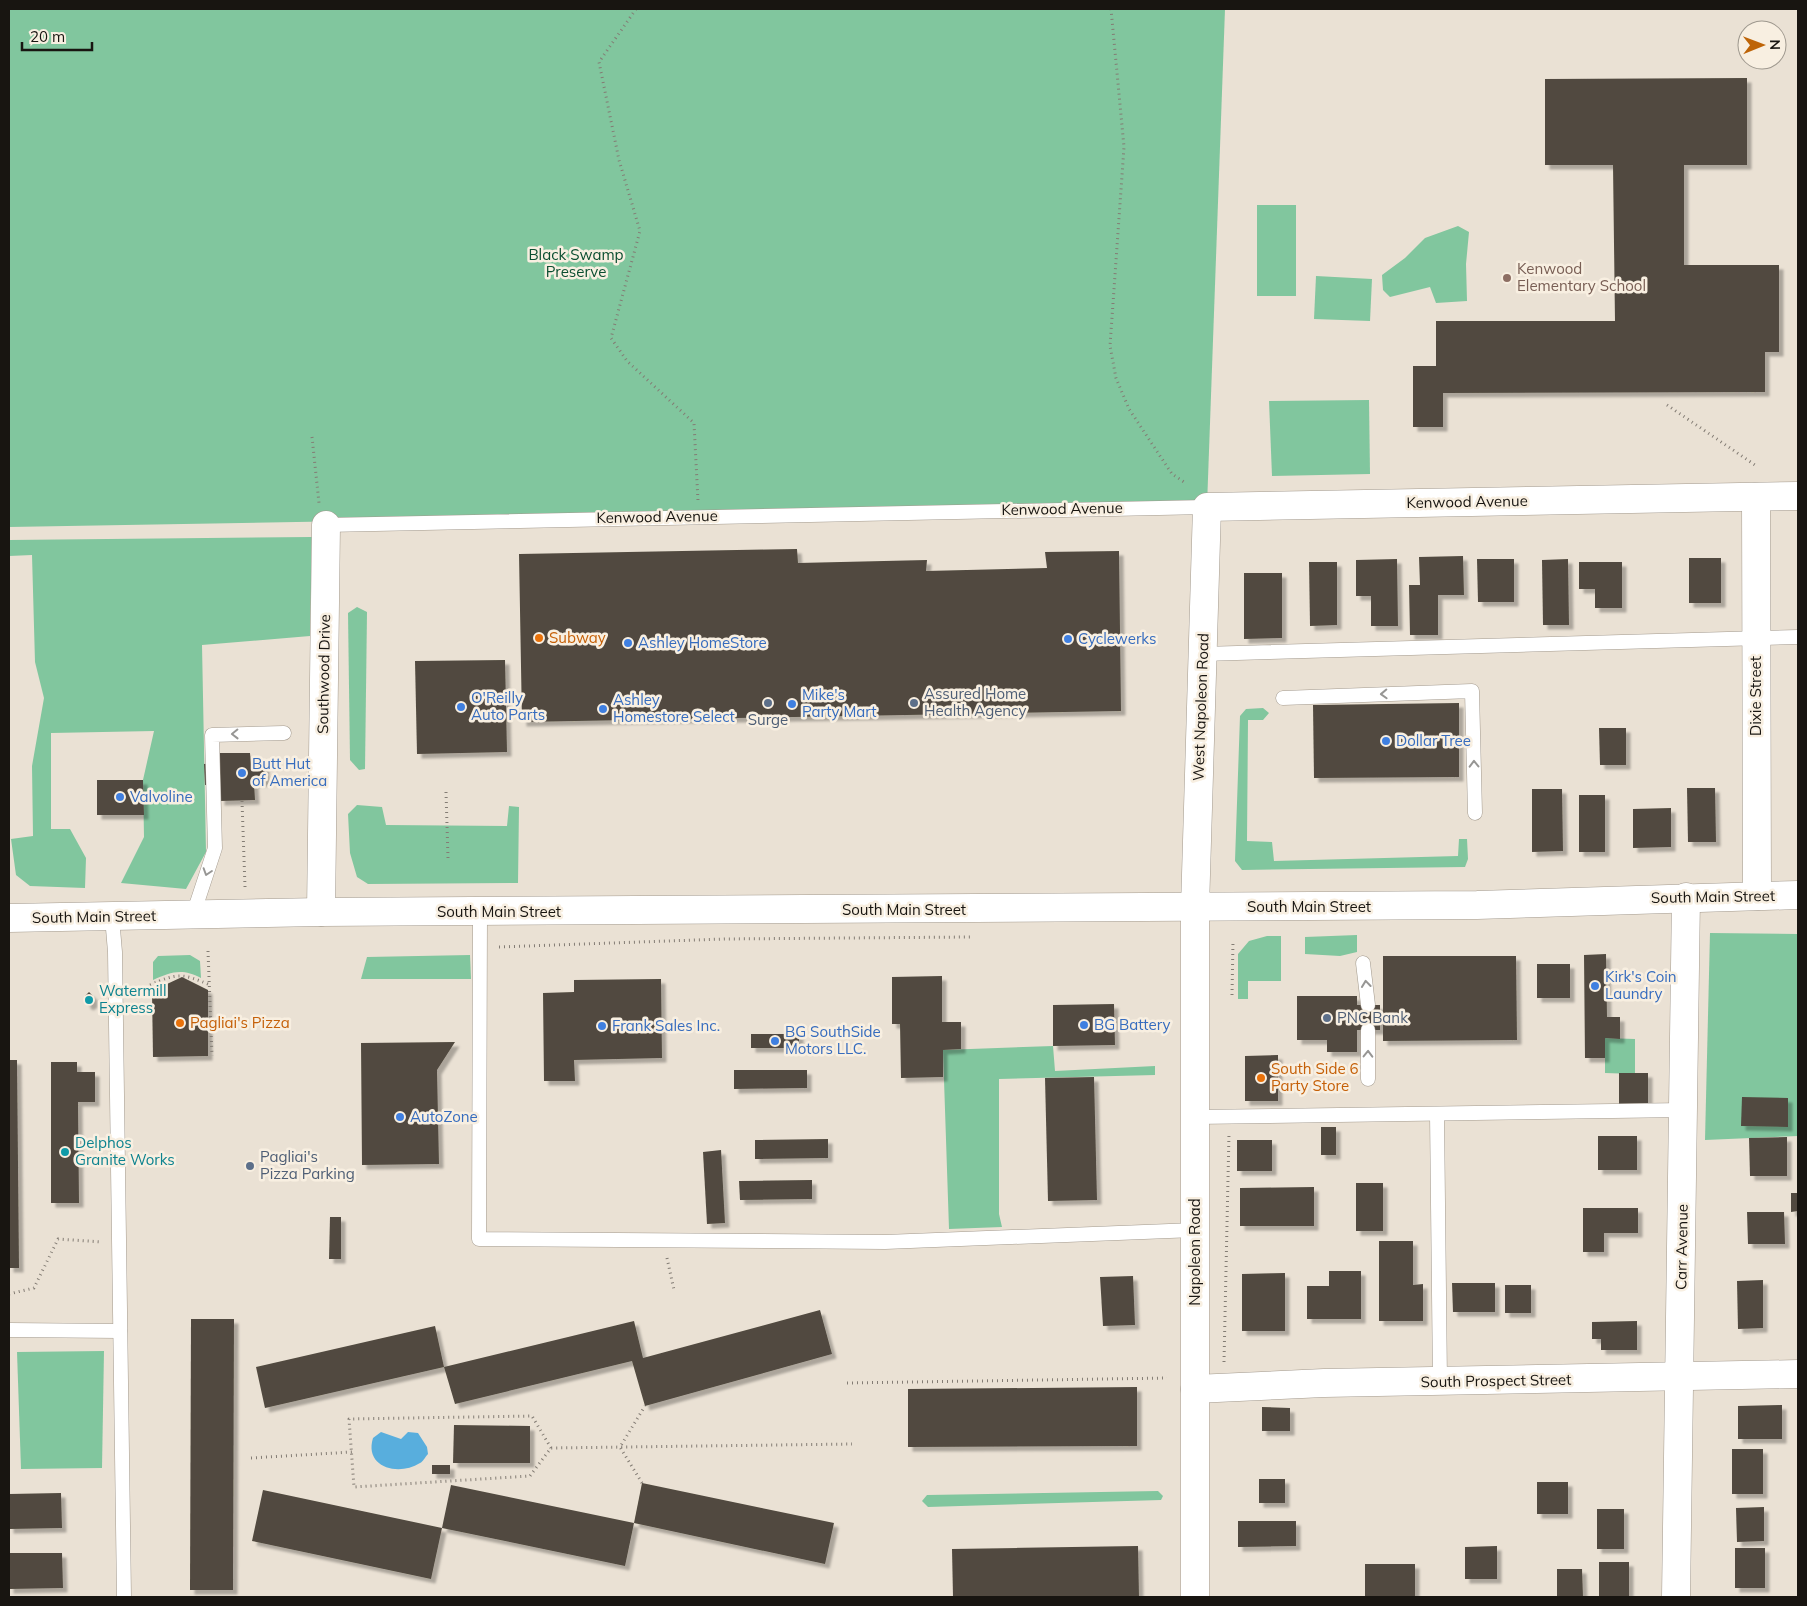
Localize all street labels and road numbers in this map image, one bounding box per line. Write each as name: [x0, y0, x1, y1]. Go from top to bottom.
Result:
street label: Kenwood Avenue: [1406, 491, 1528, 512]
street label: Kenwood Avenue: [1001, 498, 1123, 519]
street label: Kenwood Avenue: [596, 506, 718, 527]
street label: Southwood Drive: [313, 614, 334, 734]
street label: West Napoleon Road: [1188, 633, 1213, 781]
street label: Dixie Street: [1746, 656, 1765, 736]
street label: South Main Street: [1651, 886, 1775, 907]
street label: South Main Street: [1247, 897, 1371, 916]
street label: South Main Street: [842, 900, 966, 919]
street label: South Main Street: [437, 902, 561, 921]
street label: South Main Street: [32, 906, 156, 927]
street label: Napoleon Road: [1185, 1198, 1204, 1306]
street label: Carr Avenue: [1671, 1204, 1692, 1290]
street label: South Prospect Street: [1420, 1370, 1572, 1391]

